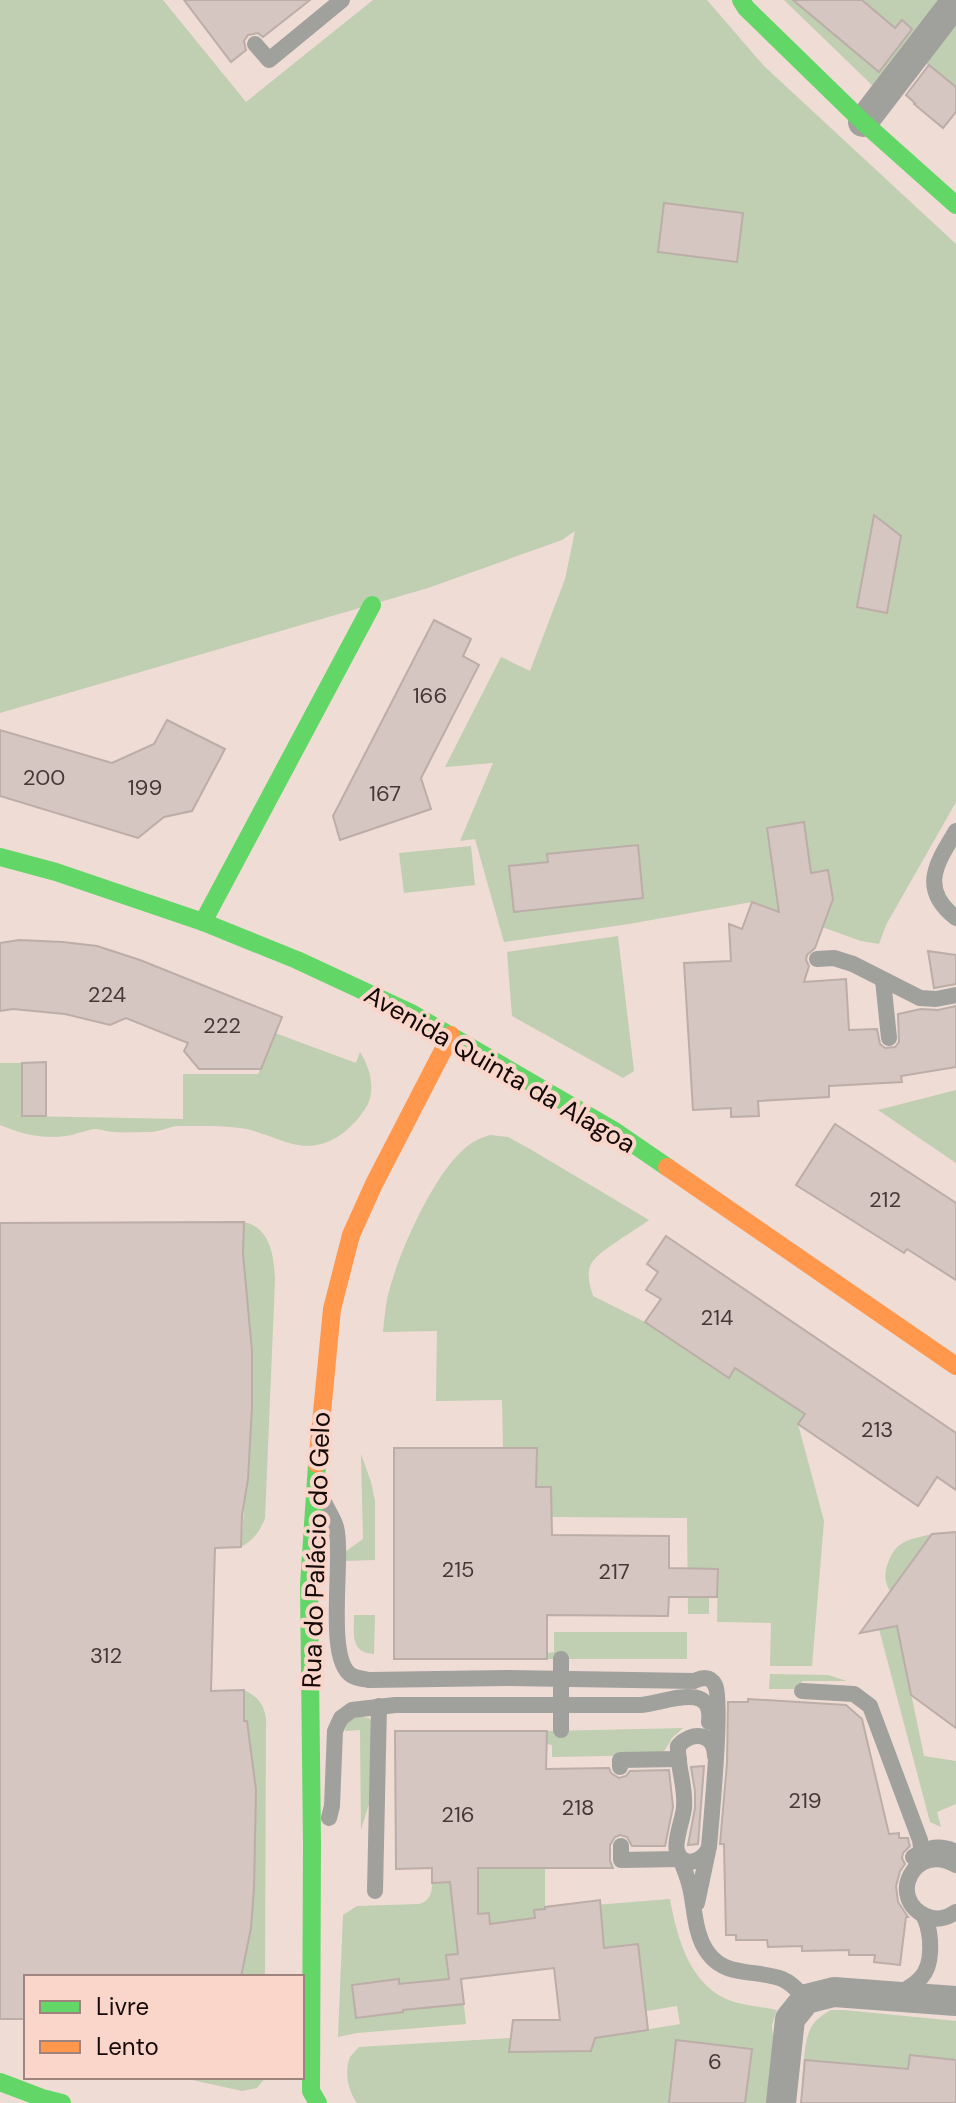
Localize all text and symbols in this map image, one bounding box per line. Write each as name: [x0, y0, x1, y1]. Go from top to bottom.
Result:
house number: 166: [413, 681, 447, 710]
house number: 200: [23, 763, 65, 792]
house number: 199: [128, 773, 162, 802]
house number: 167: [369, 779, 401, 808]
street label: Avenida Quinta da Alagoa: [358, 977, 642, 1161]
house number: 224: [88, 980, 126, 1009]
house number: 222: [203, 1011, 241, 1040]
house number: 212: [869, 1185, 901, 1214]
house number: 214: [701, 1303, 733, 1332]
street label: Rua do Palácio do Gelo: [294, 1411, 338, 1689]
house number: 213: [861, 1415, 893, 1444]
house number: 215: [442, 1555, 474, 1584]
house number: 217: [598, 1557, 630, 1586]
house number: 312: [90, 1641, 122, 1670]
house number: 219: [788, 1786, 822, 1815]
house number: 218: [562, 1793, 594, 1822]
house number: 216: [441, 1800, 475, 1829]
legend: [24, 1975, 304, 2079]
text: Livre: [96, 1991, 149, 2022]
text: Lento: [96, 2031, 159, 2062]
house number: 6: [708, 2047, 722, 2076]

